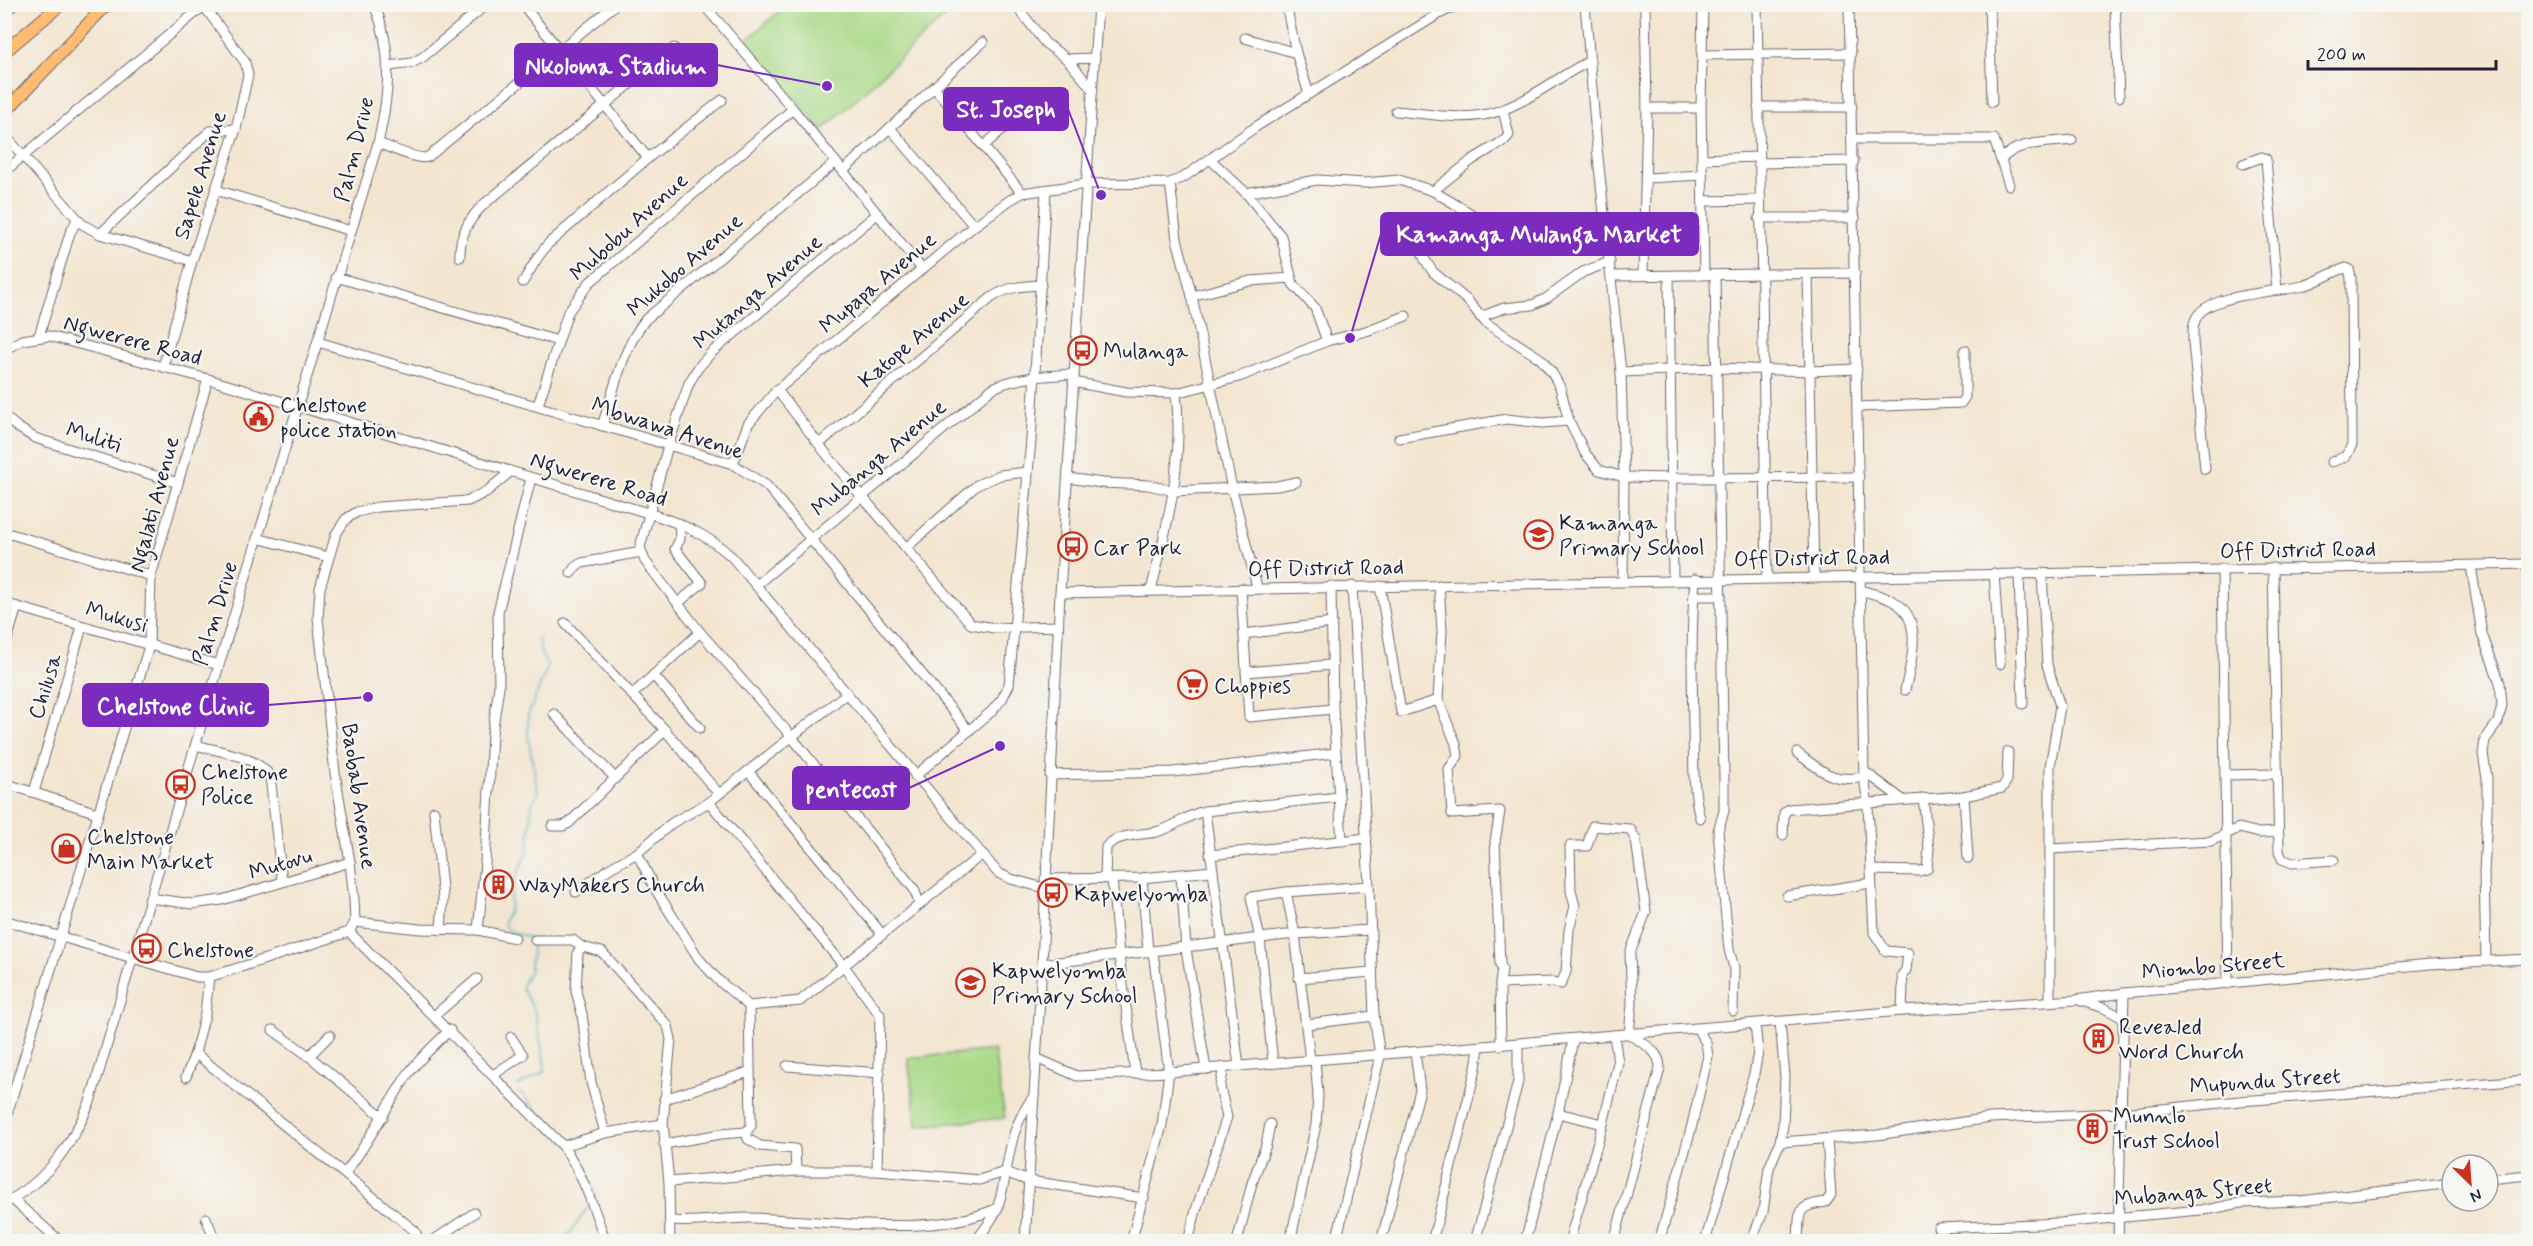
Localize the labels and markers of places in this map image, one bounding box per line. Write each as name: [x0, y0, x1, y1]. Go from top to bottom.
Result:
callout: Nkoloma Stadium: [515, 44, 717, 86]
callout: St. Joseph: [944, 88, 1068, 130]
callout: Kamanga Mulanga Market: [1381, 213, 1698, 255]
bus stop icon: Mulanga: [1066, 334, 1098, 366]
place label: Mulanga: [1103, 338, 1189, 367]
place label: Chelstone police station: [280, 392, 397, 445]
public building icon: Chelstone police station: [243, 401, 275, 433]
place label: Kamanga Primary School: [1559, 510, 1704, 563]
school or university icon: Kamanga Primary School: [1522, 519, 1554, 551]
bus stop icon: Car Park: [1056, 531, 1088, 563]
place label: Car Park: [1093, 535, 1182, 563]
supermarket icon: Choppies: [1177, 669, 1209, 701]
place label: Choppies: [1214, 673, 1291, 701]
callout: Chelstone Clinic: [83, 684, 268, 726]
place label: Chelstone Police: [201, 759, 288, 812]
callout: pentecost: [793, 767, 909, 809]
bus stop icon: Chelstone Police: [164, 768, 196, 800]
place label: Chelstone Main Market: [87, 824, 214, 877]
shop icon: Chelstone Main Market: [50, 833, 82, 865]
building icon: WayMakers Church: [482, 868, 514, 900]
place label: WayMakers Church: [519, 872, 705, 900]
bus stop icon: Kapwelyomba: [1037, 877, 1069, 909]
place label: Kapwelyomba: [1074, 881, 1209, 909]
bus stop icon: Chelstone: [130, 933, 162, 965]
place label: Chelstone: [167, 937, 254, 965]
place label: Kapwelyomba Primary School: [992, 958, 1137, 1011]
school or university icon: Kapwelyomba Primary School: [955, 967, 987, 999]
place label: Revealed Word Church: [2119, 1014, 2244, 1067]
building icon: Revealed Word Church: [2082, 1023, 2114, 1055]
place label: Munnlo Trust School: [2113, 1103, 2220, 1156]
building icon: Munnlo Trust School: [2076, 1112, 2108, 1144]

